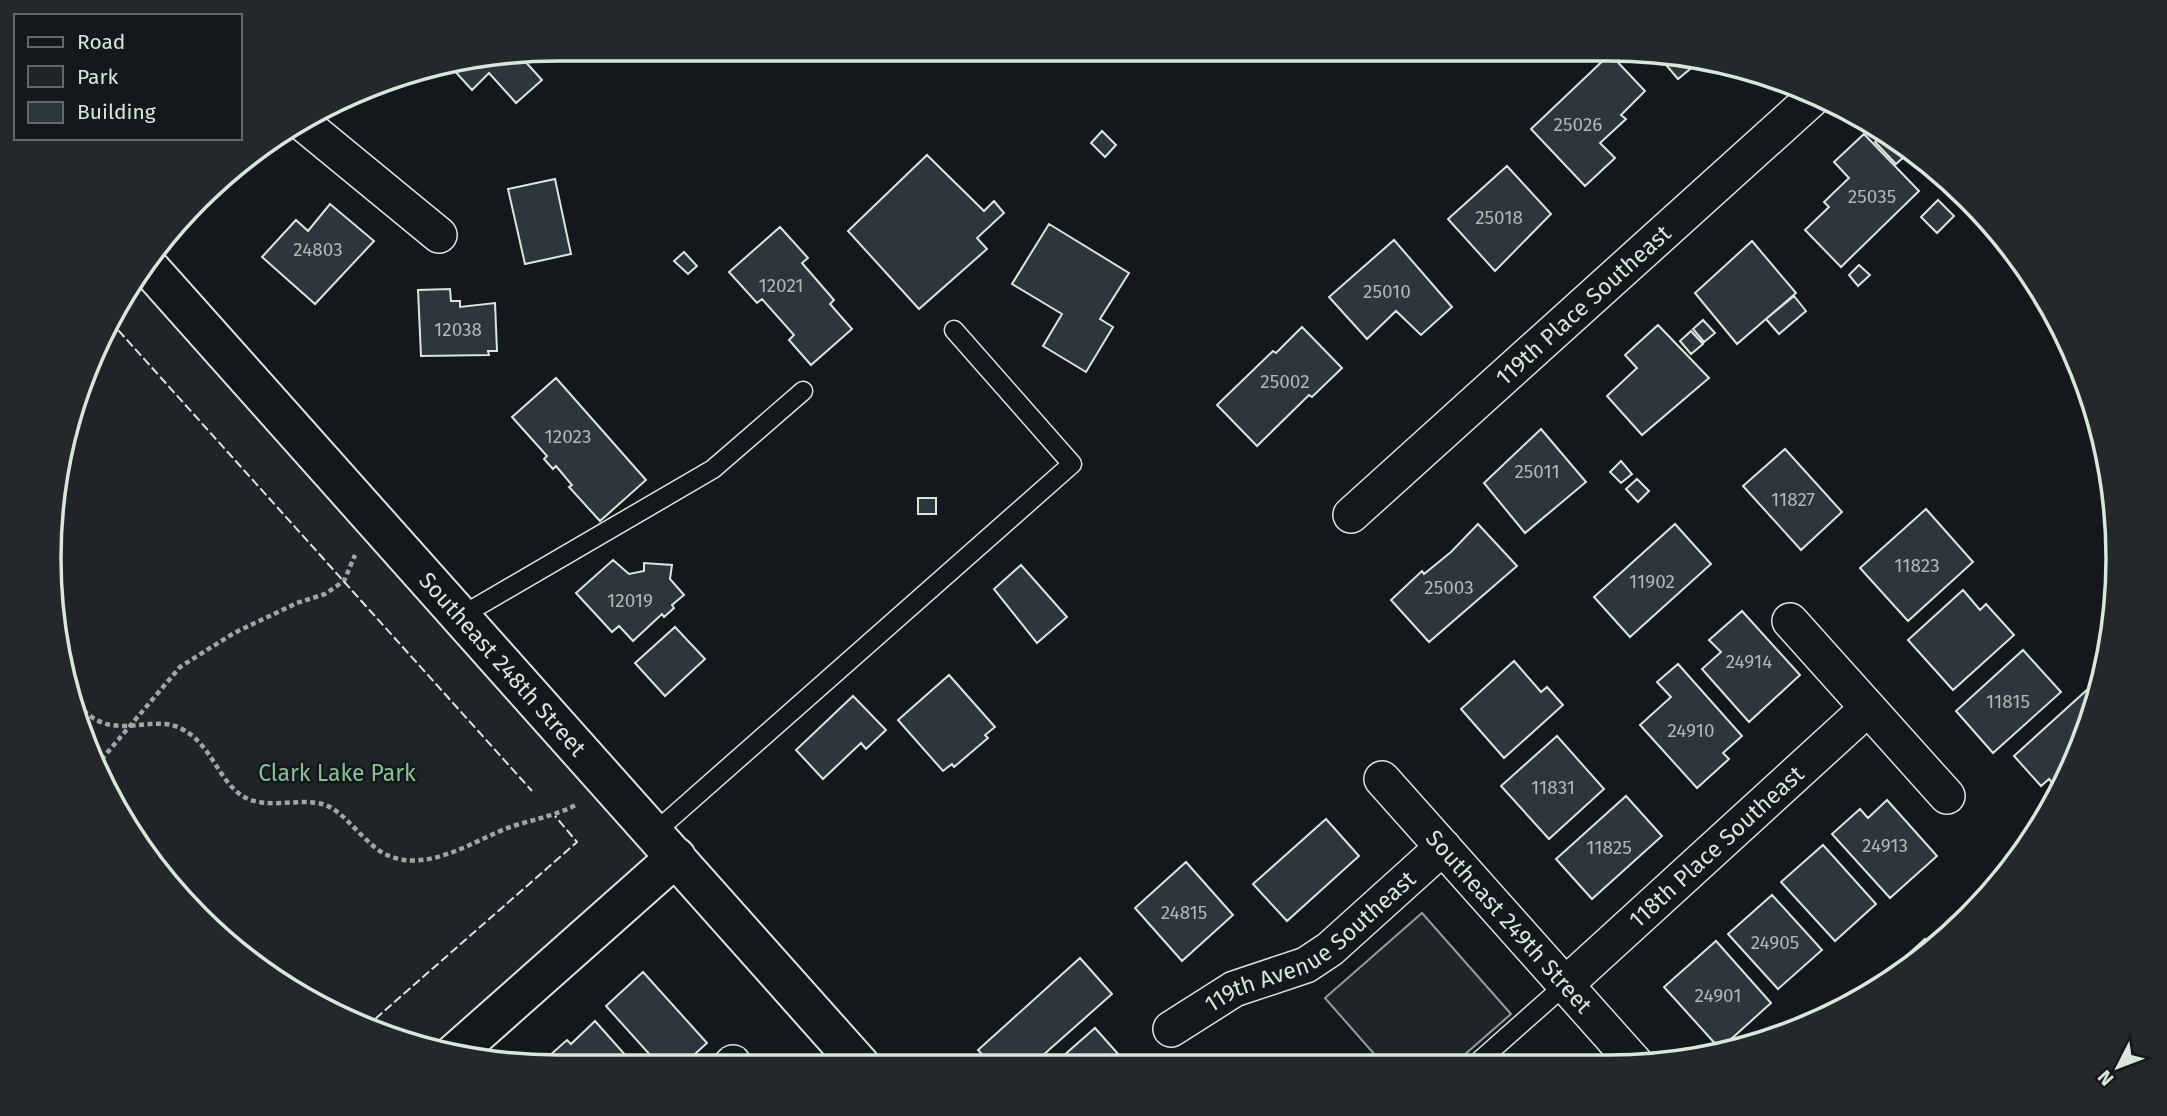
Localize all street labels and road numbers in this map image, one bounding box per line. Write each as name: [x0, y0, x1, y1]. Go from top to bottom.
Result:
street label: 119th Place Southeast: [1490, 219, 1677, 391]
street label: Southeast 248th Street: [413, 566, 592, 762]
street label: 118th Place Southeast: [1623, 759, 1810, 933]
street label: Southeast 249th Street: [1420, 824, 1598, 1020]
street label: 119th Avenue Southeast: [1199, 864, 1422, 1018]

